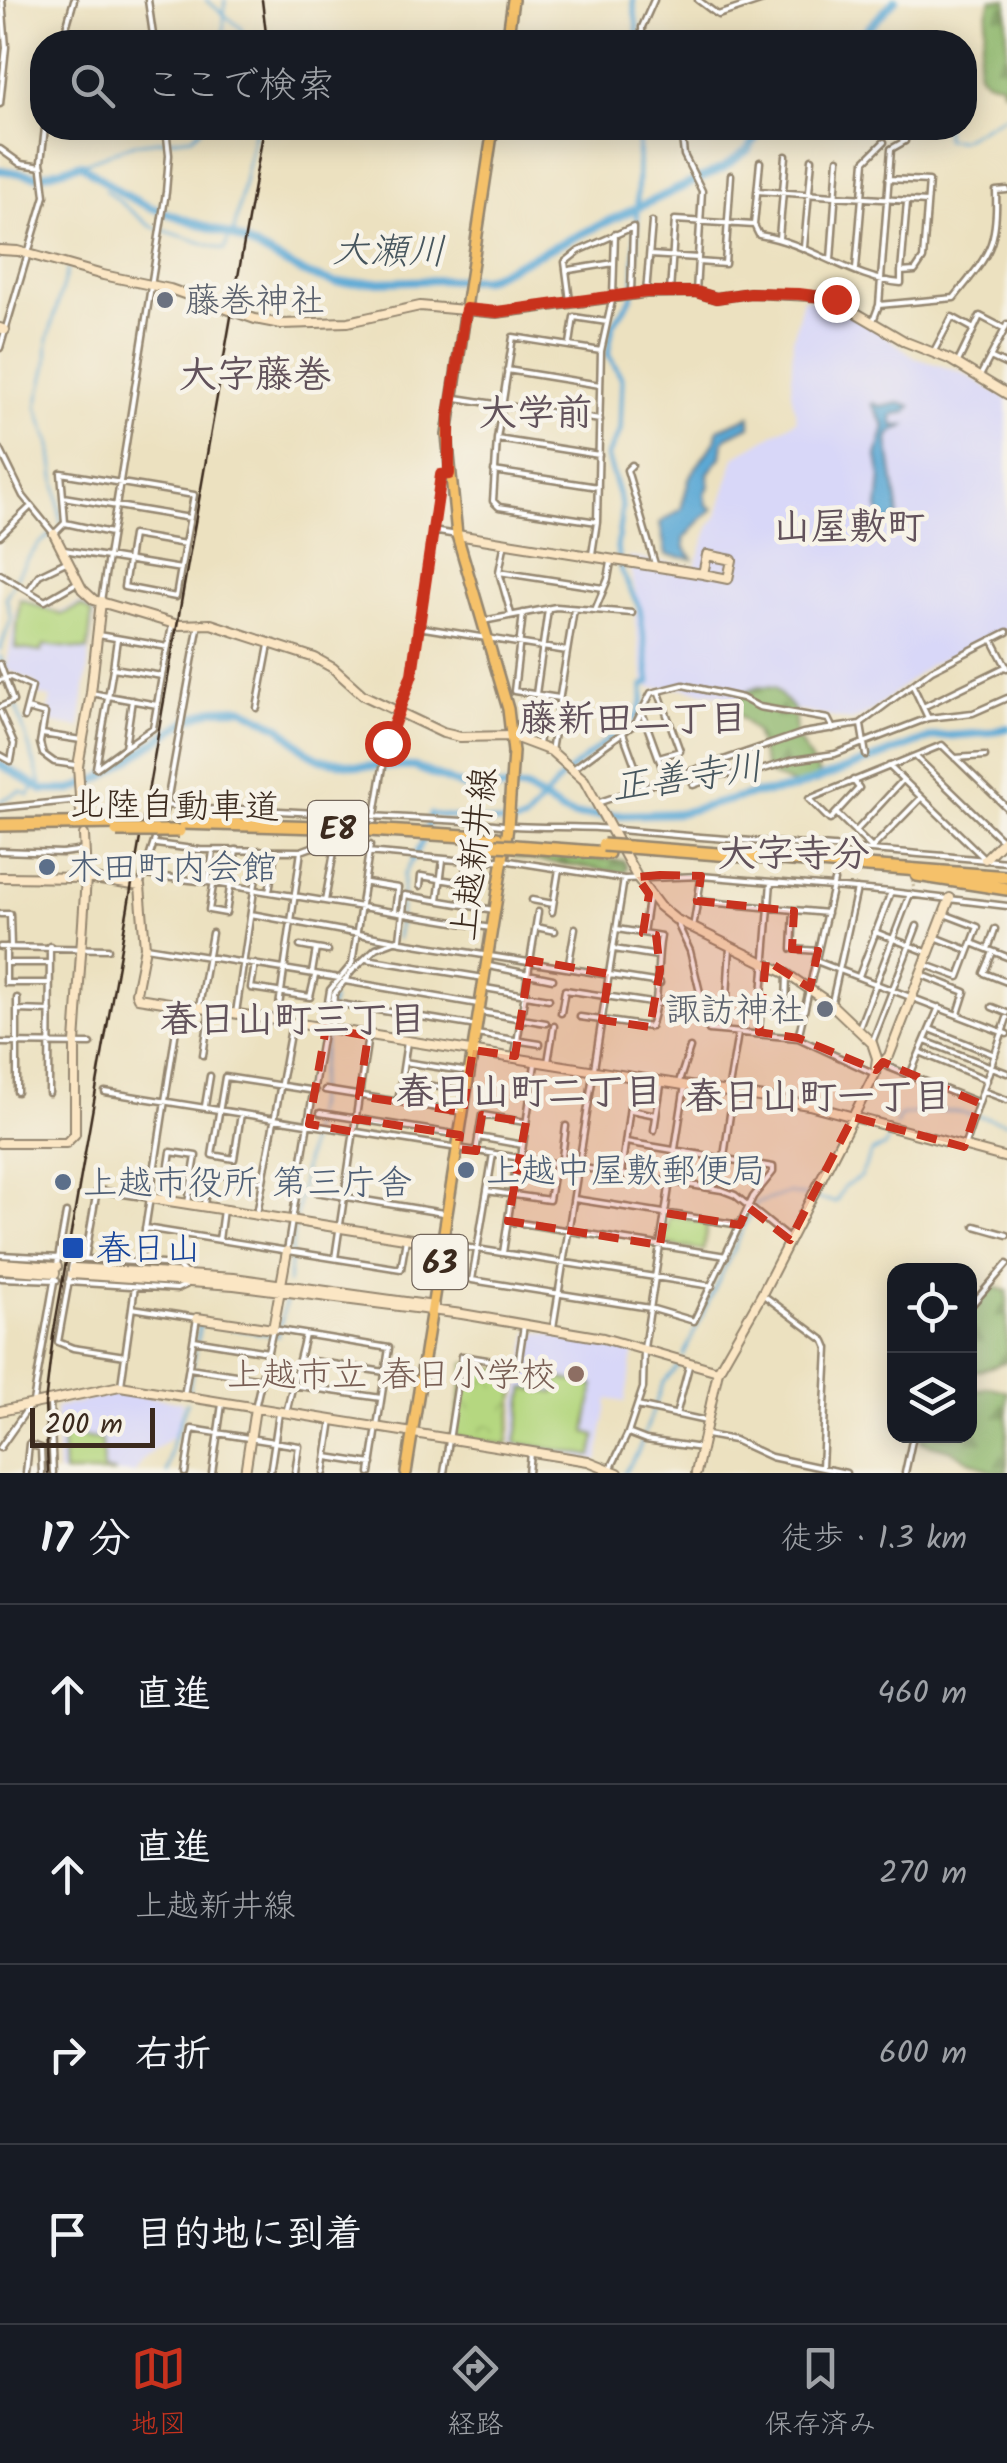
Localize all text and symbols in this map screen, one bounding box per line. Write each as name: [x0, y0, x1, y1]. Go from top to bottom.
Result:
search box: [30, 30, 977, 140]
text: ここで検索: [145, 57, 335, 117]
icon: search: [65, 58, 120, 113]
water label: 大瀬川: [331, 222, 446, 284]
place label: 藤巻神社: [185, 275, 325, 331]
route end: [814, 277, 860, 323]
marker: 藤巻神社: [154, 289, 176, 311]
district label: 大字藤巻: [179, 347, 331, 407]
district label: 大学前: [479, 385, 593, 445]
district label: 山屋敷町: [773, 499, 925, 559]
district label: 藤新田二丁目: [519, 691, 747, 751]
route start: [365, 721, 411, 767]
water label: 正善寺川: [608, 739, 767, 819]
street label: 上越新井線: [438, 764, 514, 945]
street label: 北陸自動車道: [69, 778, 280, 838]
road number: E8: [308, 801, 368, 855]
district label: 大字寺分: [718, 826, 870, 886]
place label: 木田町内会館: [67, 842, 277, 898]
marker: 木田町内会館: [36, 856, 58, 878]
place label: 諏訪神社: [665, 984, 805, 1040]
district label: 春日山町三丁目: [160, 992, 426, 1052]
marker: 諏訪神社: [814, 998, 836, 1020]
district label: 春日山町二丁目: [396, 1064, 662, 1124]
district label: 春日山町一丁目: [685, 1069, 951, 1129]
place label: 上越中屋敷郵便局: [486, 1145, 766, 1201]
place label: 上越市役所 第三庁舎: [83, 1157, 412, 1213]
marker: 上越中屋敷郵便局: [455, 1159, 477, 1181]
marker: 上越市役所 第三庁舎: [52, 1171, 74, 1193]
place label: 春日山: [96, 1223, 201, 1279]
marker: 春日山: [60, 1235, 86, 1261]
road number: 63: [412, 1235, 468, 1289]
map controls: [887, 1263, 977, 1443]
button: locate: [887, 1263, 977, 1353]
place label: 上越市立 春日小学校: [227, 1349, 556, 1405]
button: layers: [887, 1353, 977, 1443]
marker: 上越市立 春日小学校: [565, 1363, 587, 1385]
scale bar: [30, 1403, 155, 1448]
text: 200 m: [45, 1403, 123, 1448]
text: 17 分: [40, 1507, 131, 1574]
text: 徒歩 · 1.3 km: [781, 1514, 967, 1565]
text: 直進: [135, 1666, 211, 1726]
icon: ahead: [40, 1667, 95, 1722]
text: 460 m: [877, 1669, 967, 1720]
text: 直進: [135, 1819, 211, 1879]
icon: ahead: [40, 1847, 95, 1902]
text: 270 m: [879, 1849, 967, 1900]
text: 上越新井線: [135, 1882, 295, 1933]
text: 右折: [135, 2026, 211, 2086]
icon: right: [40, 2027, 95, 2082]
text: 600 m: [879, 2029, 967, 2080]
text: 目的地に到着: [135, 2206, 363, 2266]
icon: arrive: [40, 2207, 95, 2262]
tab: 地図: [130, 2341, 187, 2448]
tab: 経路: [447, 2341, 504, 2448]
tab: 保存済み: [764, 2341, 877, 2448]

